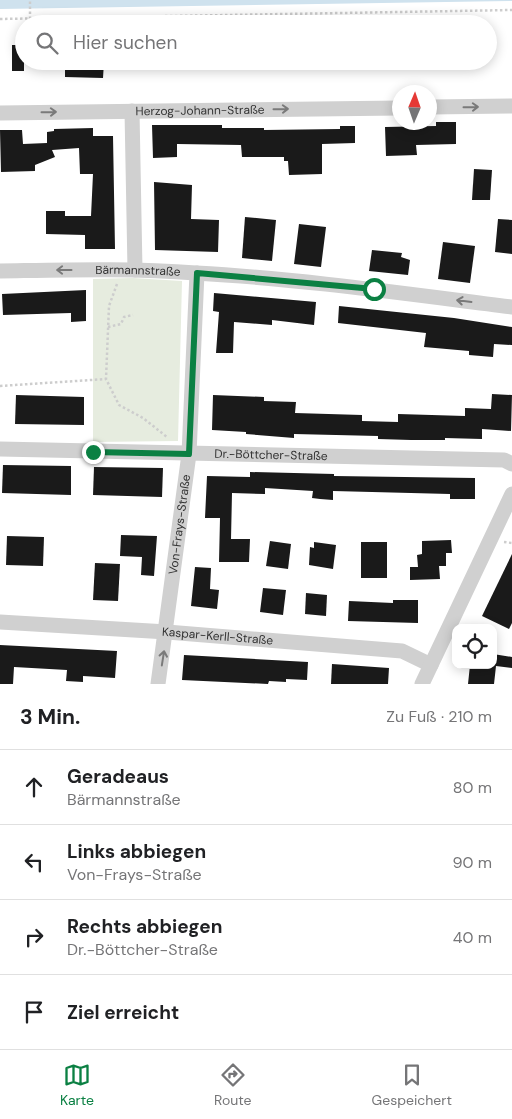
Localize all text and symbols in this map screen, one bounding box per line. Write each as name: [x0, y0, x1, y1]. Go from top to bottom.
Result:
search box: [15, 15, 497, 70]
icon: search: [33, 29, 61, 57]
text: Hier suchen: [73, 30, 177, 55]
north arrow: [392, 85, 437, 130]
street label: Herzog-Johann-Straße: [135, 102, 265, 119]
one-way arrow: [462, 102, 478, 112]
one-way arrow: [272, 104, 289, 114]
one-way arrow: [40, 107, 56, 117]
street label: Bärmannstraße: [95, 262, 181, 280]
one-way arrow: [56, 265, 72, 275]
route start: [363, 278, 386, 301]
one-way arrow: [457, 296, 473, 306]
route end: [82, 441, 105, 464]
street label: Dr.-Böttcher-Straße: [214, 446, 328, 464]
street label: Von-Frays-Straße: [165, 473, 194, 576]
street label: Kaspar-Kerll-Straße: [162, 624, 274, 649]
map controls: [452, 624, 497, 669]
button: locate: [452, 624, 497, 669]
one-way arrow: [158, 650, 168, 666]
text: 3 Min.: [20, 703, 80, 731]
text: Zu Fuß · 210 m: [386, 706, 492, 727]
text: Geradeaus: [67, 764, 169, 789]
icon: ahead: [20, 773, 48, 801]
text: 80 m: [453, 777, 492, 798]
text: Bärmannstraße: [67, 789, 181, 810]
text: Links abbiegen: [67, 839, 206, 864]
icon: left: [20, 848, 48, 876]
text: 90 m: [452, 852, 492, 873]
text: Von-Frays-Straße: [67, 864, 202, 885]
text: Rechts abbiegen: [67, 914, 222, 939]
icon: right: [20, 923, 48, 951]
text: 40 m: [453, 927, 492, 948]
text: Dr.-Böttcher-Straße: [67, 939, 218, 960]
icon: arrive: [20, 998, 48, 1026]
text: Ziel erreicht: [67, 1000, 179, 1025]
tab: Karte: [60, 1061, 94, 1109]
tab: Route: [214, 1061, 252, 1109]
tab: Gespeichert: [372, 1061, 452, 1109]

